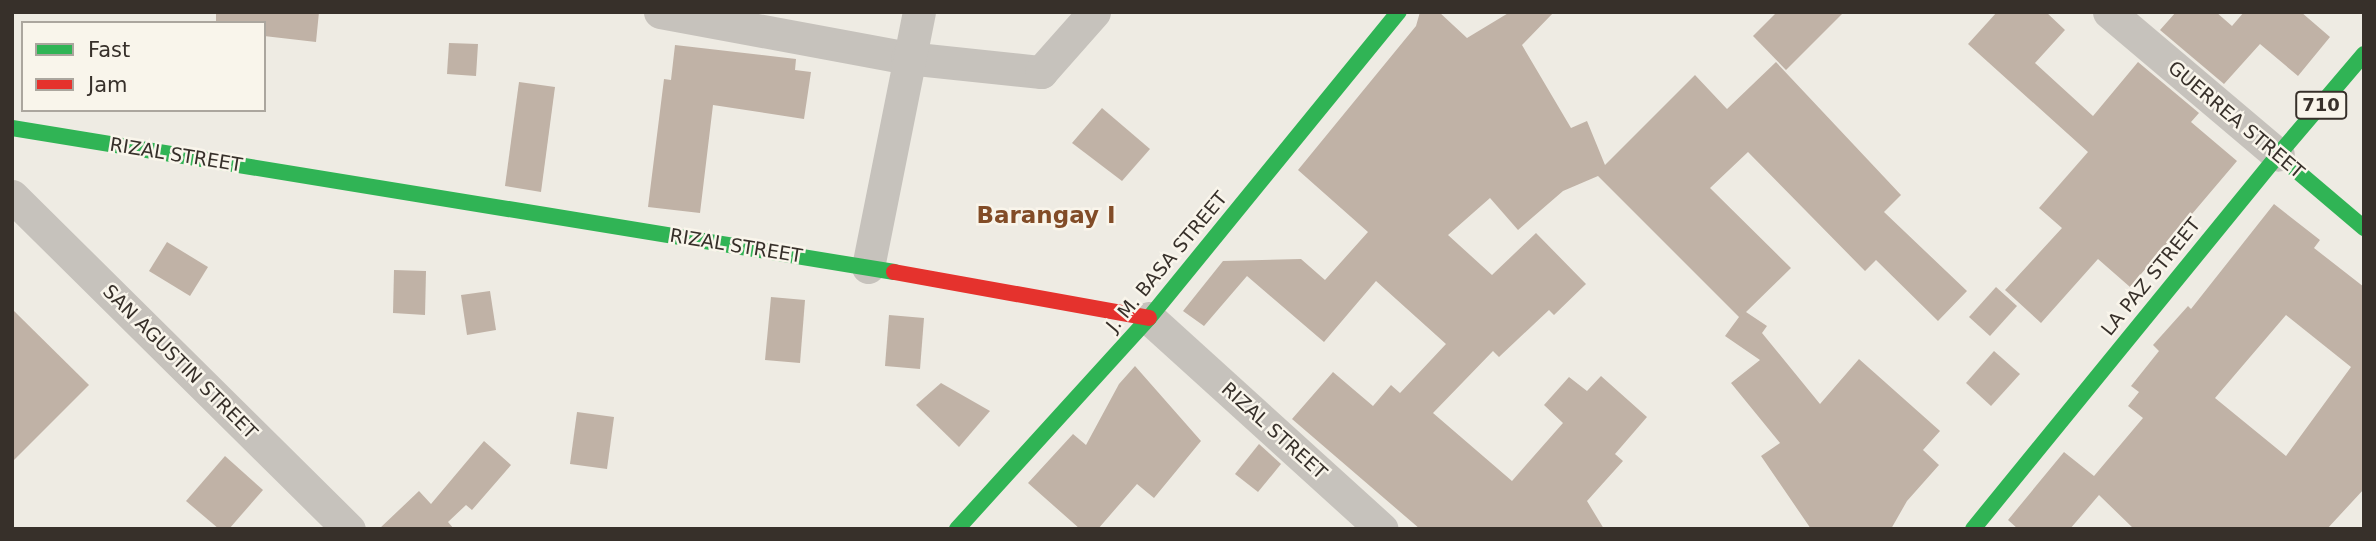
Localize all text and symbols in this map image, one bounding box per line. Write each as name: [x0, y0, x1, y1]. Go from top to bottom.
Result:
legend: [21, 21, 266, 112]
text: Fast: [88, 38, 130, 62]
street label: GUERREA STREET: [2163, 56, 2309, 184]
text: Jam: [88, 73, 128, 97]
road number: 710: [2295, 90, 2347, 120]
street label: RIZAL STREET: [108, 133, 244, 177]
street label: J. M. BASA STREET: [1102, 187, 1232, 337]
district label: Barangay I: [976, 201, 1116, 229]
street label: LA PAZ STREET: [2097, 214, 2205, 340]
street label: RIZAL STREET: [668, 224, 804, 268]
street label: SAN AGUSTIN STREET: [98, 280, 262, 444]
street label: RIZAL STREET: [1217, 378, 1331, 484]

